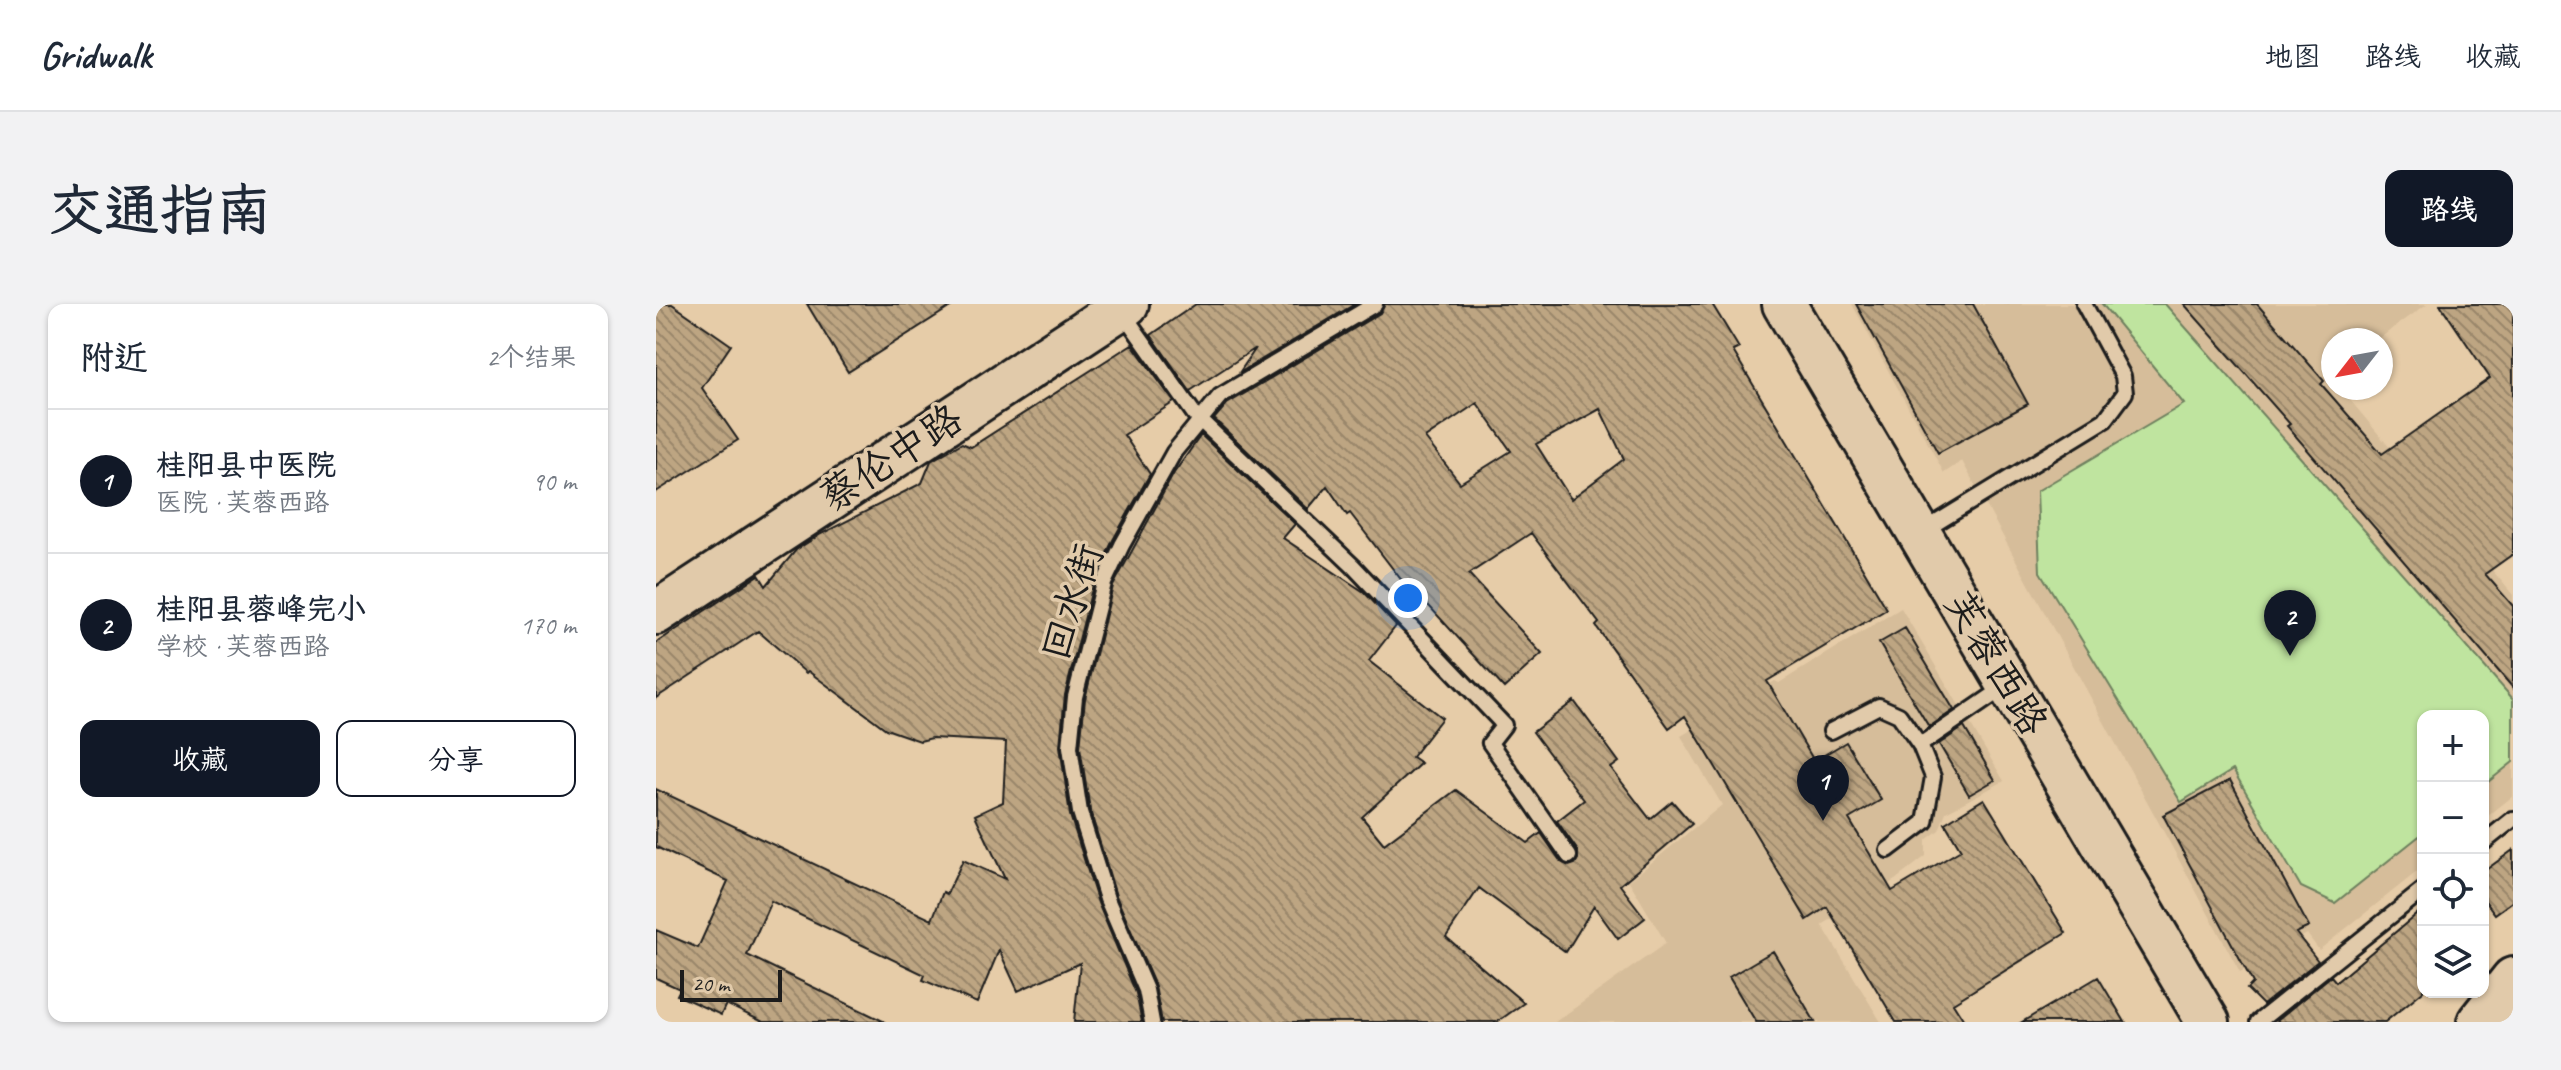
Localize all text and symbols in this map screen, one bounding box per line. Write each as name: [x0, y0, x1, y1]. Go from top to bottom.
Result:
text: Gridwalk: [40, 32, 152, 79]
text: 地图: [2265, 39, 2321, 74]
text: 路线: [2365, 39, 2421, 74]
text: 收藏: [2465, 39, 2521, 74]
button: 路线: [2385, 170, 2513, 247]
text: 交通指南: [48, 175, 272, 246]
north arrow: [2321, 328, 2393, 400]
text: 附近: [80, 336, 148, 379]
text: 2个结果: [486, 341, 576, 374]
street label: 蔡伦中路: [810, 393, 972, 523]
text: 桂阳县中医院: [156, 446, 336, 484]
text: 1: [100, 465, 112, 498]
text: 90 m: [532, 465, 576, 498]
text: 医院 · 芙蓉西路: [156, 486, 329, 519]
street label: 回水街: [1030, 537, 1114, 667]
your location: [1388, 578, 1428, 618]
street label: 芙蓉西路: [1933, 582, 2059, 744]
text: 桂阳县蓉峰完小: [156, 590, 366, 628]
pin: 2: [2264, 590, 2316, 656]
text: 2: [100, 609, 112, 642]
text: 170 m: [520, 609, 576, 642]
text: 学校 · 芙蓉西路: [156, 630, 329, 663]
map controls: [2417, 710, 2489, 998]
button: +: [2417, 710, 2489, 782]
button: 收藏: [80, 720, 320, 797]
button: 分享: [336, 720, 576, 797]
pin: 1: [1797, 755, 1849, 821]
button: −: [2417, 782, 2489, 854]
button: locate: [2417, 854, 2489, 926]
button: layers: [2417, 926, 2489, 998]
scale bar: [680, 966, 782, 1002]
text: 20 m: [692, 970, 729, 998]

